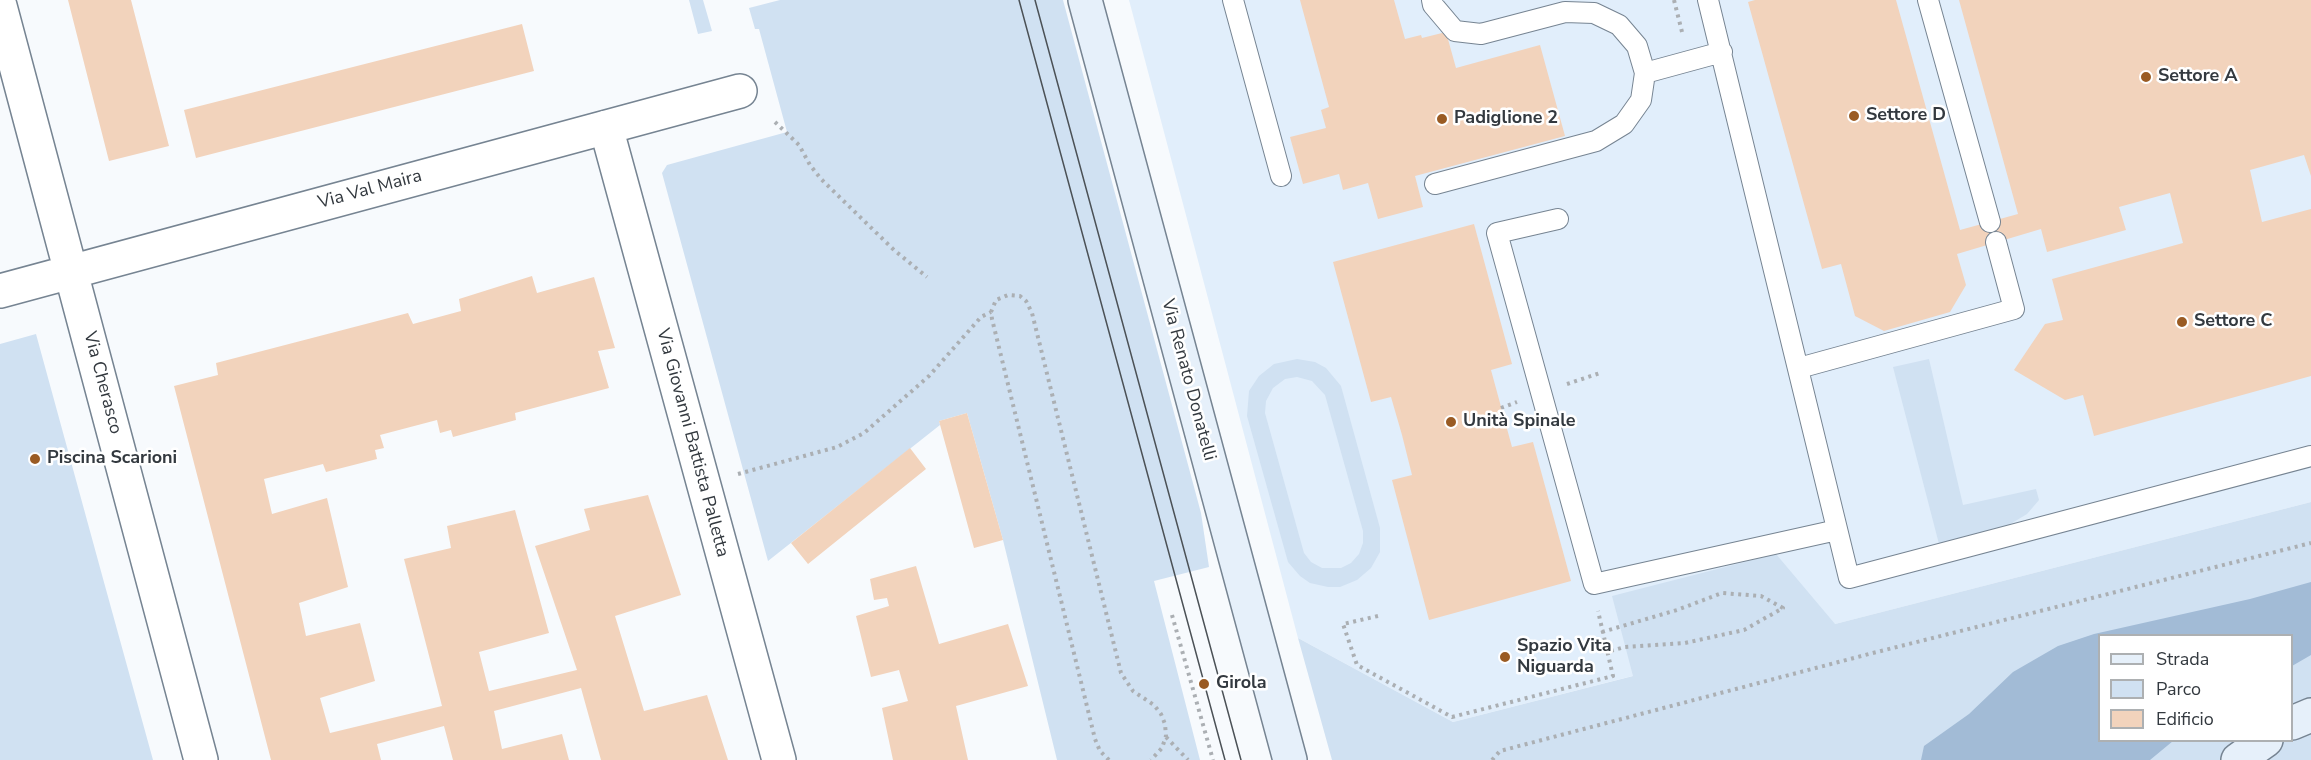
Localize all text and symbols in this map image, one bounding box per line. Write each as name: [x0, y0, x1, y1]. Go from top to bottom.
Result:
place label: Settore A: [2158, 66, 2238, 88]
marker: Settore A: [2139, 70, 2153, 84]
place label: Settore D: [1866, 105, 1946, 127]
place label: Padiglione 2: [1454, 108, 1558, 130]
marker: Settore D: [1847, 109, 1861, 123]
marker: Padiglione 2: [1435, 112, 1449, 126]
street label: Via Val Maira: [316, 166, 424, 214]
street label: Via Renato Donatelli: [1156, 297, 1220, 463]
place label: Settore C: [2194, 311, 2272, 333]
marker: Settore C: [2175, 315, 2189, 329]
street label: Via Giovanni Battista Palletta: [651, 326, 733, 560]
street label: Via Cherasco: [78, 329, 126, 437]
place label: Unità Spinale: [1463, 411, 1576, 433]
marker: Unità Spinale: [1444, 415, 1458, 429]
place label: Piscina Scarioni: [47, 448, 177, 470]
marker: Piscina Scarioni: [28, 452, 42, 466]
legend: [2098, 634, 2293, 742]
place label: Spazio Vita Niguarda: [1517, 636, 1612, 678]
text: Strada: [2156, 647, 2209, 671]
marker: Spazio Vita Niguarda: [1498, 650, 1512, 664]
place label: Girola: [1216, 673, 1267, 695]
marker: Girola: [1197, 677, 1211, 691]
text: Parco: [2156, 677, 2201, 701]
text: Edificio: [2156, 707, 2214, 731]

